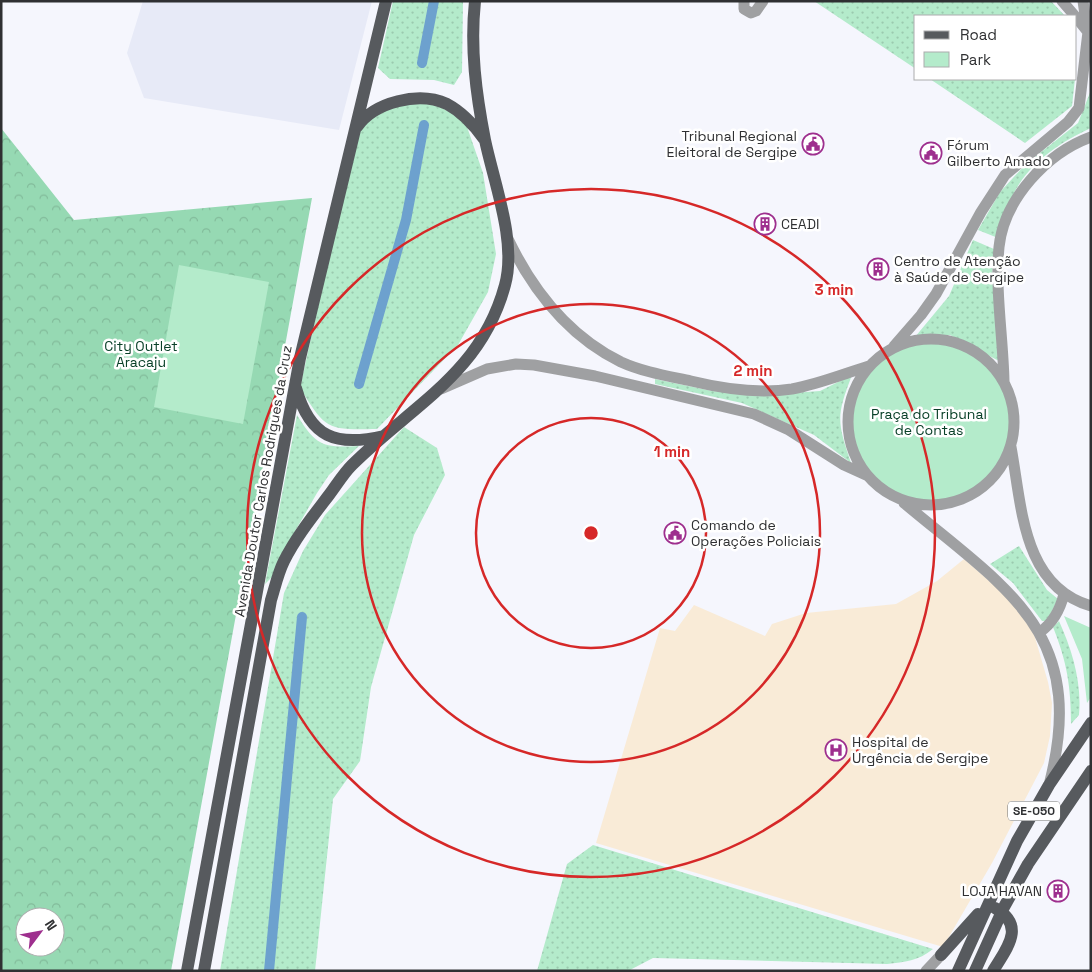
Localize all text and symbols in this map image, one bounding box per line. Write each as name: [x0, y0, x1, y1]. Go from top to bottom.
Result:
legend: [914, 15, 1077, 80]
text: Road: [960, 25, 997, 44]
text: Park: [960, 50, 991, 69]
place label: Tribunal Regional Eleitoral de Sergipe: [667, 127, 797, 161]
public building icon: Tribunal Regional Eleitoral de Sergipe: [801, 132, 825, 156]
place label: Fórum Gilberto Amado: [947, 136, 1050, 170]
public building icon: Fórum Gilberto Amado: [919, 141, 943, 165]
building icon: CEADI: [753, 212, 777, 236]
place label: CEADI: [781, 215, 819, 233]
place label: Centro de Atenção à Saúde de Sergipe: [894, 252, 1024, 286]
building icon: Centro de Atenção à Saúde de Sergipe: [866, 257, 890, 281]
text: 3 min: [815, 280, 853, 299]
park label: City Outlet Aracaju: [104, 337, 178, 371]
street label: Avenida Doutor Carlos Rodrigues da Cruz: [230, 344, 296, 618]
text: 2 min: [734, 361, 772, 380]
park label: Praça do Tribunal de Contas: [871, 405, 987, 439]
text: 1 min: [654, 442, 690, 461]
place label: Comando de Operações Policiais: [691, 516, 821, 550]
public building icon: Comando de Operações Policiais: [663, 521, 687, 545]
centre of rings: [582, 524, 600, 542]
place label: Hospital de Urgência de Sergipe: [852, 733, 988, 767]
hospital icon: Hospital de Urgência de Sergipe: [824, 738, 848, 762]
road number: SE-050: [1008, 801, 1060, 820]
building icon: LOJA HAVAN: [1046, 879, 1070, 903]
place label: LOJA HAVAN: [962, 882, 1042, 900]
north arrow: [15, 907, 65, 957]
text: N: [41, 916, 61, 934]

